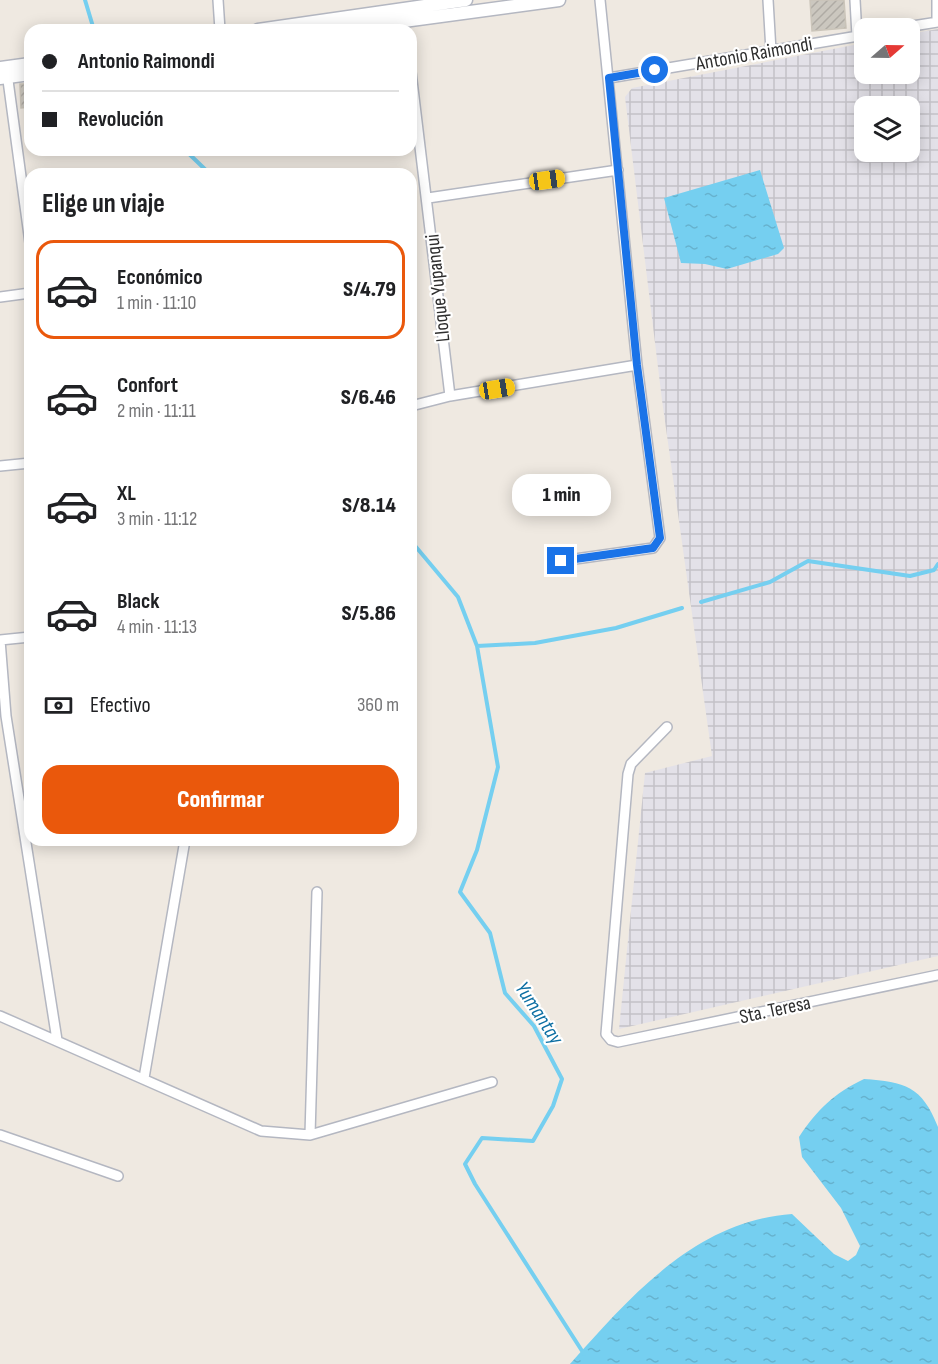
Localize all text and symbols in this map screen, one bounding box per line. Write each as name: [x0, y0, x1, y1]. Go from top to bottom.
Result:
north arrow: [854, 18, 920, 84]
map controls: [854, 18, 920, 162]
street label: Antonio Raimondi: [693, 32, 814, 76]
text: Antonio Raimondi: [78, 48, 215, 75]
route start: [641, 56, 668, 83]
button: layers: [854, 96, 920, 162]
text: Revolución: [78, 106, 164, 133]
car: [528, 169, 566, 191]
text: Elige un viaje: [42, 188, 165, 220]
street label: Lloque Yupanqui: [420, 233, 456, 343]
icon: car: [45, 263, 99, 317]
text: Económico: [117, 264, 203, 291]
text: S/4.79: [343, 276, 396, 303]
text: 1 min · 11:10: [117, 291, 196, 315]
icon: car: [45, 371, 99, 425]
text: Confort: [117, 372, 178, 399]
car: [478, 377, 516, 401]
text: S/6.46: [341, 384, 396, 411]
text: 2 min · 11:11: [117, 399, 196, 423]
callout: 1 min: [512, 474, 610, 516]
icon: car: [45, 479, 99, 533]
text: XL: [117, 480, 136, 507]
text: 1 min: [542, 483, 581, 507]
text: S/8.14: [342, 492, 396, 519]
text: 3 min · 11:12: [117, 507, 197, 531]
route end: [547, 547, 574, 574]
icon: car: [45, 587, 99, 641]
text: Black: [117, 588, 159, 615]
text: S/5.86: [341, 600, 396, 627]
text: 4 min · 11:13: [117, 615, 197, 639]
icon: cash: [42, 689, 75, 722]
text: Efectivo: [90, 692, 151, 719]
text: 360 m: [357, 693, 399, 717]
button: Confirmar: [42, 765, 399, 834]
water label: Yumantay: [510, 977, 569, 1050]
street label: Sta. Teresa: [737, 991, 813, 1029]

